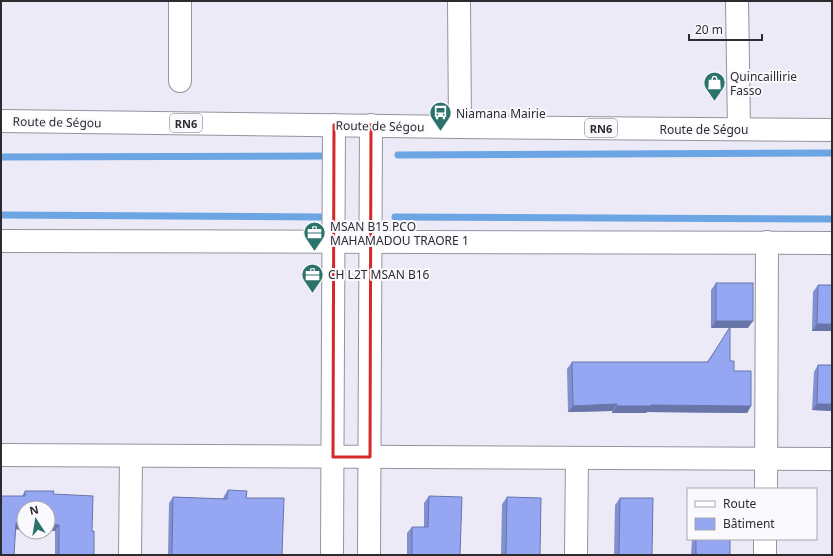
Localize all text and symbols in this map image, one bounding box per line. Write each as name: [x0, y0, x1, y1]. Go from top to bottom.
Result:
scale bar: [689, 16, 762, 42]
text: 20 m: [695, 21, 723, 38]
place label: Quincaillirie Fasso: [730, 68, 797, 99]
shop icon: Quincaillirie Fasso: [702, 70, 728, 103]
bus stop icon: Niamana Mairie: [428, 100, 454, 133]
place label: Niamana Mairie: [456, 105, 546, 122]
street label: Route de Ségou: [12, 113, 102, 131]
road number: RN6: [170, 114, 202, 132]
street label: Route de Ségou: [335, 117, 425, 135]
road number: RN6: [585, 119, 617, 137]
street label: Route de Ségou: [659, 121, 749, 138]
place label: MSAN B15 PCO MAHAMADOU TRAORE 1: [330, 218, 469, 249]
office icon: MSAN B15 PCO MAHAMADOU TRAORE 1: [301, 220, 327, 253]
office icon: CH L2T MSAN B16: [300, 261, 326, 294]
place label: CH L2T MSAN B16: [328, 266, 430, 283]
legend: [687, 488, 817, 540]
text: Route: [723, 495, 756, 512]
north arrow: [16, 500, 56, 540]
text: N: [28, 501, 40, 518]
text: Bâtiment: [723, 515, 775, 532]

